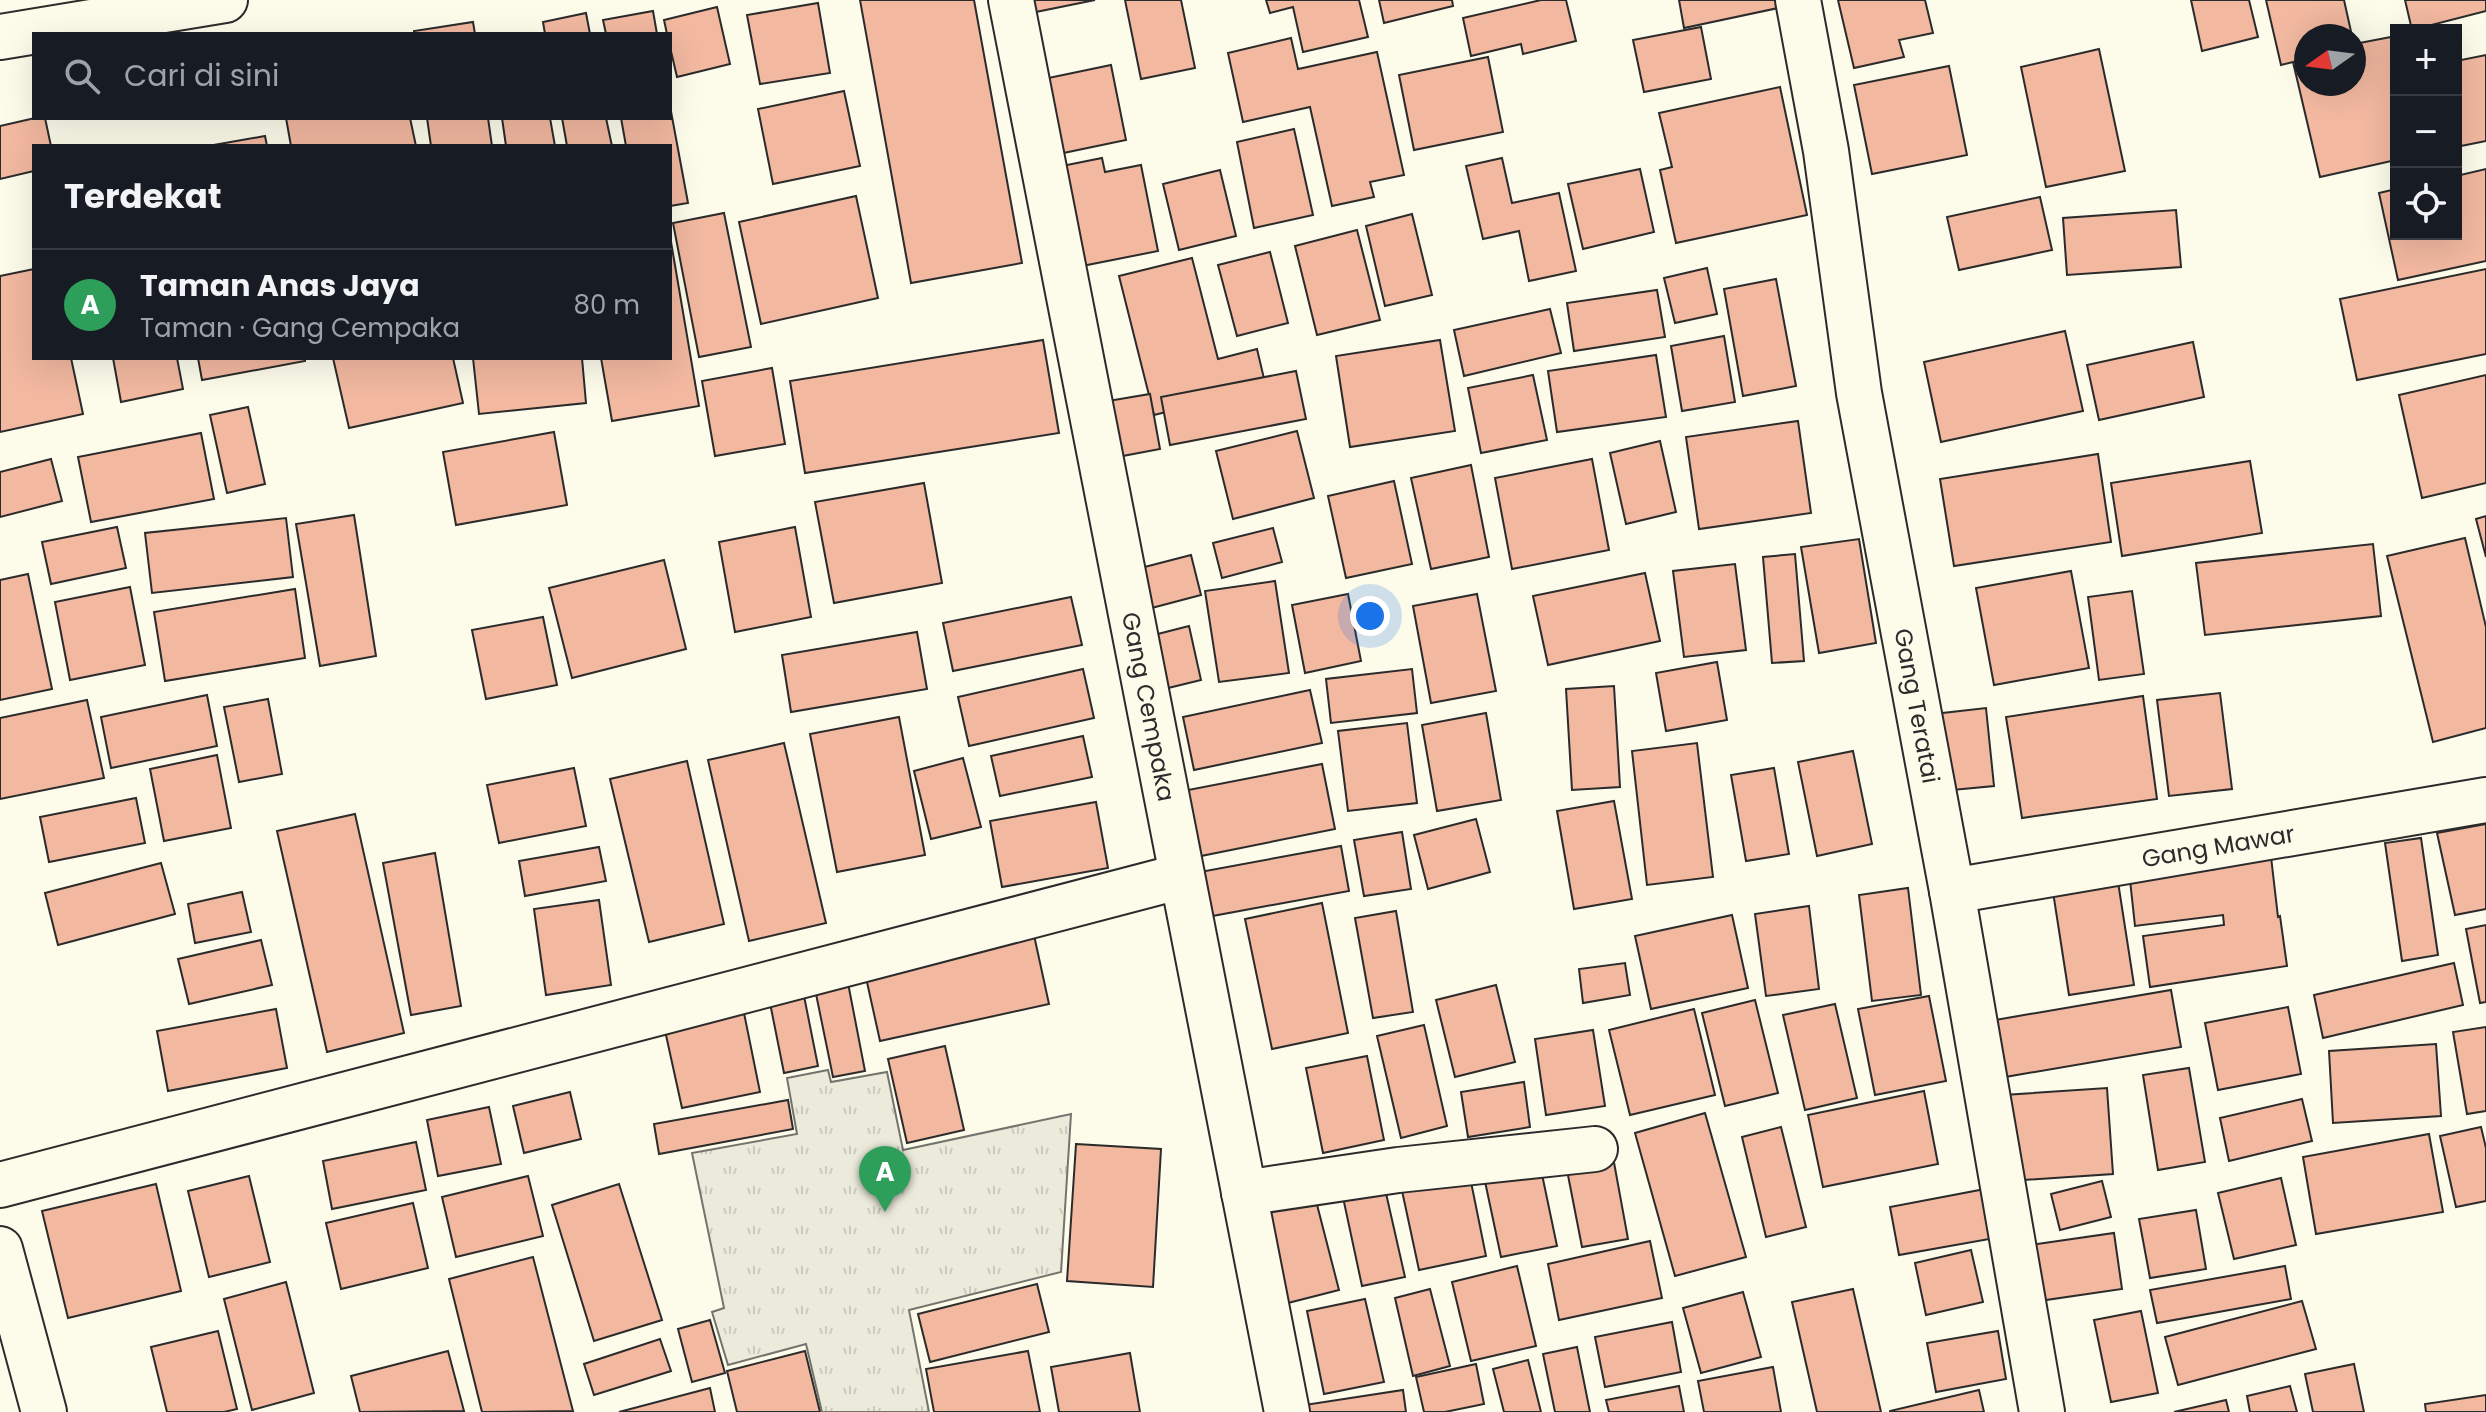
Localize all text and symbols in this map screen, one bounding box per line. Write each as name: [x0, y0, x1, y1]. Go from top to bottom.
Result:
north arrow: [2294, 24, 2366, 96]
map controls: [2390, 24, 2462, 240]
button: +: [2390, 24, 2462, 96]
search box: [32, 32, 672, 120]
icon: search: [60, 54, 104, 98]
text: Cari di sini: [124, 54, 279, 97]
button: −: [2390, 96, 2462, 168]
button: locate: [2390, 168, 2462, 240]
text: Terdekat: [64, 172, 222, 220]
text: Taman Anas Jaya: [140, 264, 420, 307]
text: A: [80, 287, 100, 323]
text: 80 m: [574, 287, 640, 323]
text: Taman · Gang Cempaka: [140, 310, 460, 346]
your location: [1350, 596, 1390, 636]
street label: Gang Cempaka: [1114, 609, 1184, 804]
street label: Gang Teratai: [1887, 626, 1948, 786]
street label: Gang Mawar: [2139, 816, 2297, 875]
pin: A: [859, 1146, 911, 1212]

